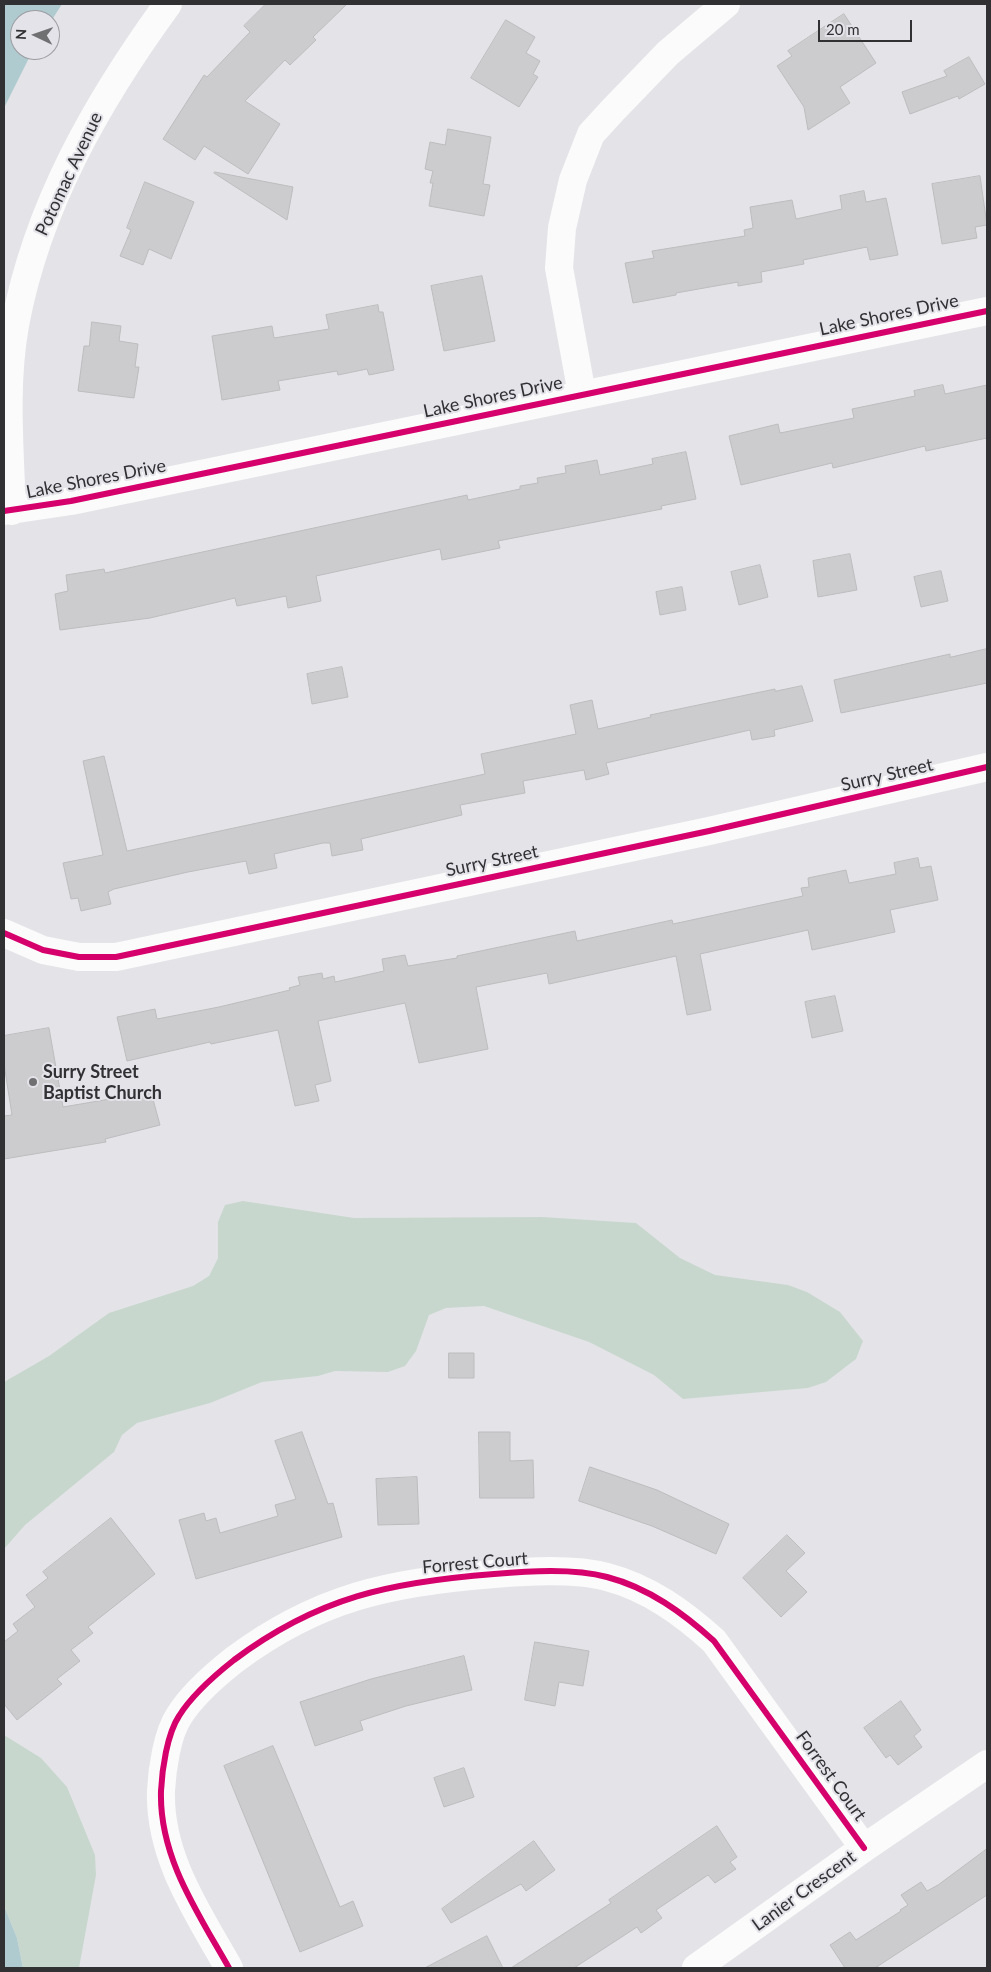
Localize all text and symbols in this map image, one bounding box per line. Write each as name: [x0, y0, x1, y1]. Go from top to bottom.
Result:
north arrow: [10, 10, 60, 60]
scale bar: [821, 10, 915, 42]
text: 20 m: [826, 20, 860, 38]
text: N: [12, 28, 29, 40]
street label: Potomac Avenue: [31, 109, 107, 239]
street label: Lake Shores Drive: [817, 290, 961, 340]
street label: Lake Shores Drive: [421, 372, 565, 422]
street label: Lake Shores Drive: [24, 455, 168, 503]
street label: Surry Street: [839, 754, 935, 796]
street label: Surry Street: [444, 841, 540, 881]
place label: Surry Street Baptist Church: [43, 1061, 162, 1104]
marker: Surry Street Baptist Church: [27, 1076, 39, 1088]
street label: Forrest Court: [421, 1548, 529, 1578]
street label: Forrest Court: [791, 1727, 871, 1825]
street label: Lanier Crescent: [748, 1846, 860, 1936]

